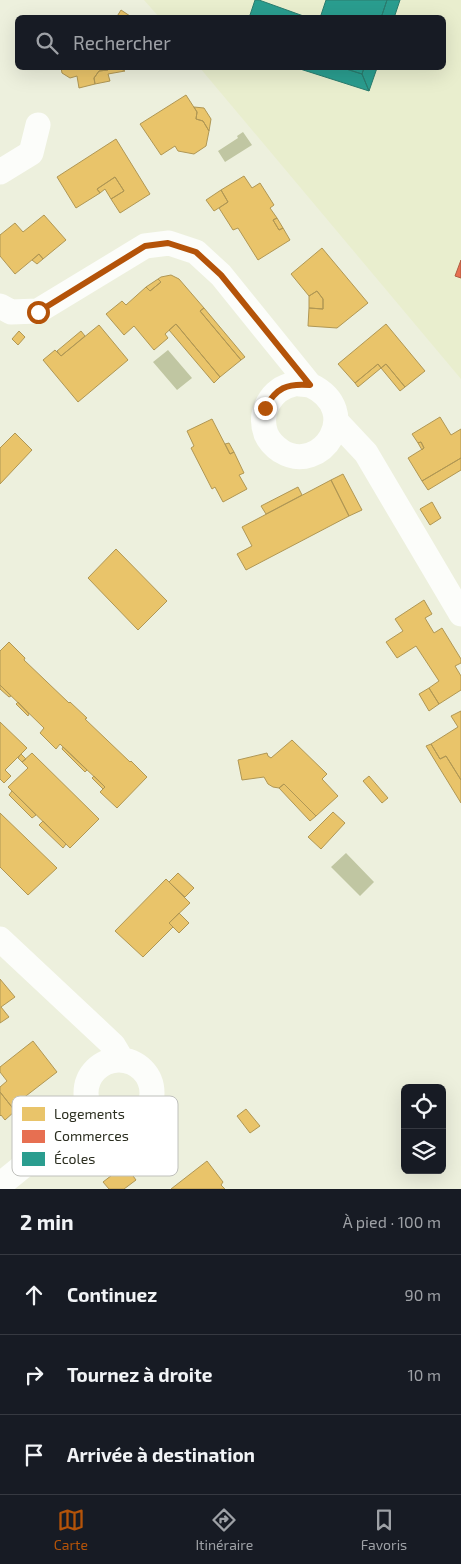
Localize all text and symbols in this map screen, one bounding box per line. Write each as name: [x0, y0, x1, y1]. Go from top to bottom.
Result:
search box: [15, 15, 446, 70]
icon: search: [33, 29, 61, 57]
text: Rechercher: [73, 31, 171, 54]
route start: [27, 301, 50, 324]
route end: [254, 397, 277, 420]
map controls: [401, 1084, 446, 1174]
button: locate: [401, 1084, 446, 1129]
legend: [12, 1096, 178, 1176]
text: Logements: [54, 1105, 125, 1122]
text: Commerces: [54, 1127, 129, 1144]
button: layers: [401, 1129, 446, 1174]
text: Écoles: [54, 1150, 95, 1167]
text: 2 min: [20, 1209, 74, 1234]
text: À pied · 100 m: [343, 1212, 441, 1231]
icon: ahead: [20, 1281, 48, 1309]
text: Continuez: [67, 1283, 157, 1306]
text: 90 m: [405, 1285, 441, 1304]
icon: right: [20, 1361, 48, 1389]
text: Tournez à droite: [67, 1363, 213, 1386]
text: 10 m: [407, 1365, 441, 1384]
icon: arrive: [20, 1441, 48, 1469]
text: Arrivée à destination: [67, 1443, 255, 1466]
tab: Carte: [54, 1506, 88, 1553]
tab: Itinéraire: [195, 1506, 253, 1553]
tab: Favoris: [361, 1506, 407, 1553]

